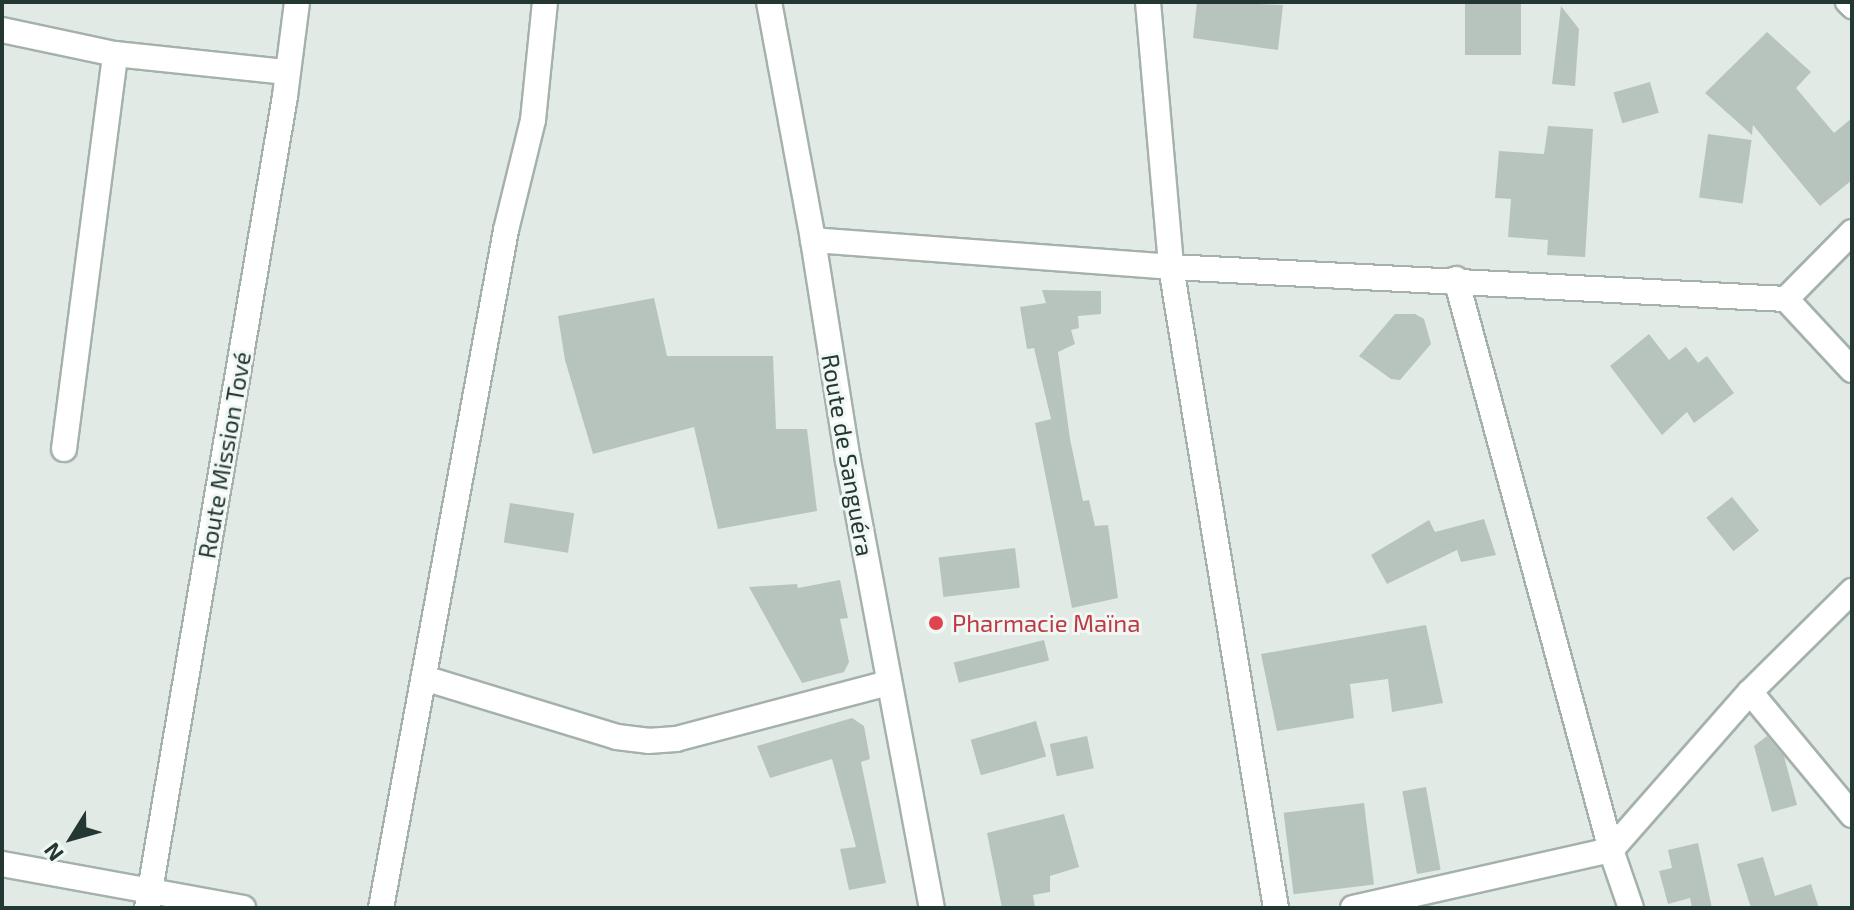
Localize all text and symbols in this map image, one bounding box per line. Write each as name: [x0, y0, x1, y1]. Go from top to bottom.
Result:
street label: Route Mission Tové: [192, 349, 256, 561]
street label: Route de Sanguéra: [816, 352, 880, 558]
place label: Pharmacie Maïna: [952, 609, 1140, 637]
marker: Pharmacie Maïna: [927, 614, 945, 632]
north arrow: [32, 798, 112, 878]
text: N: [38, 838, 68, 867]

